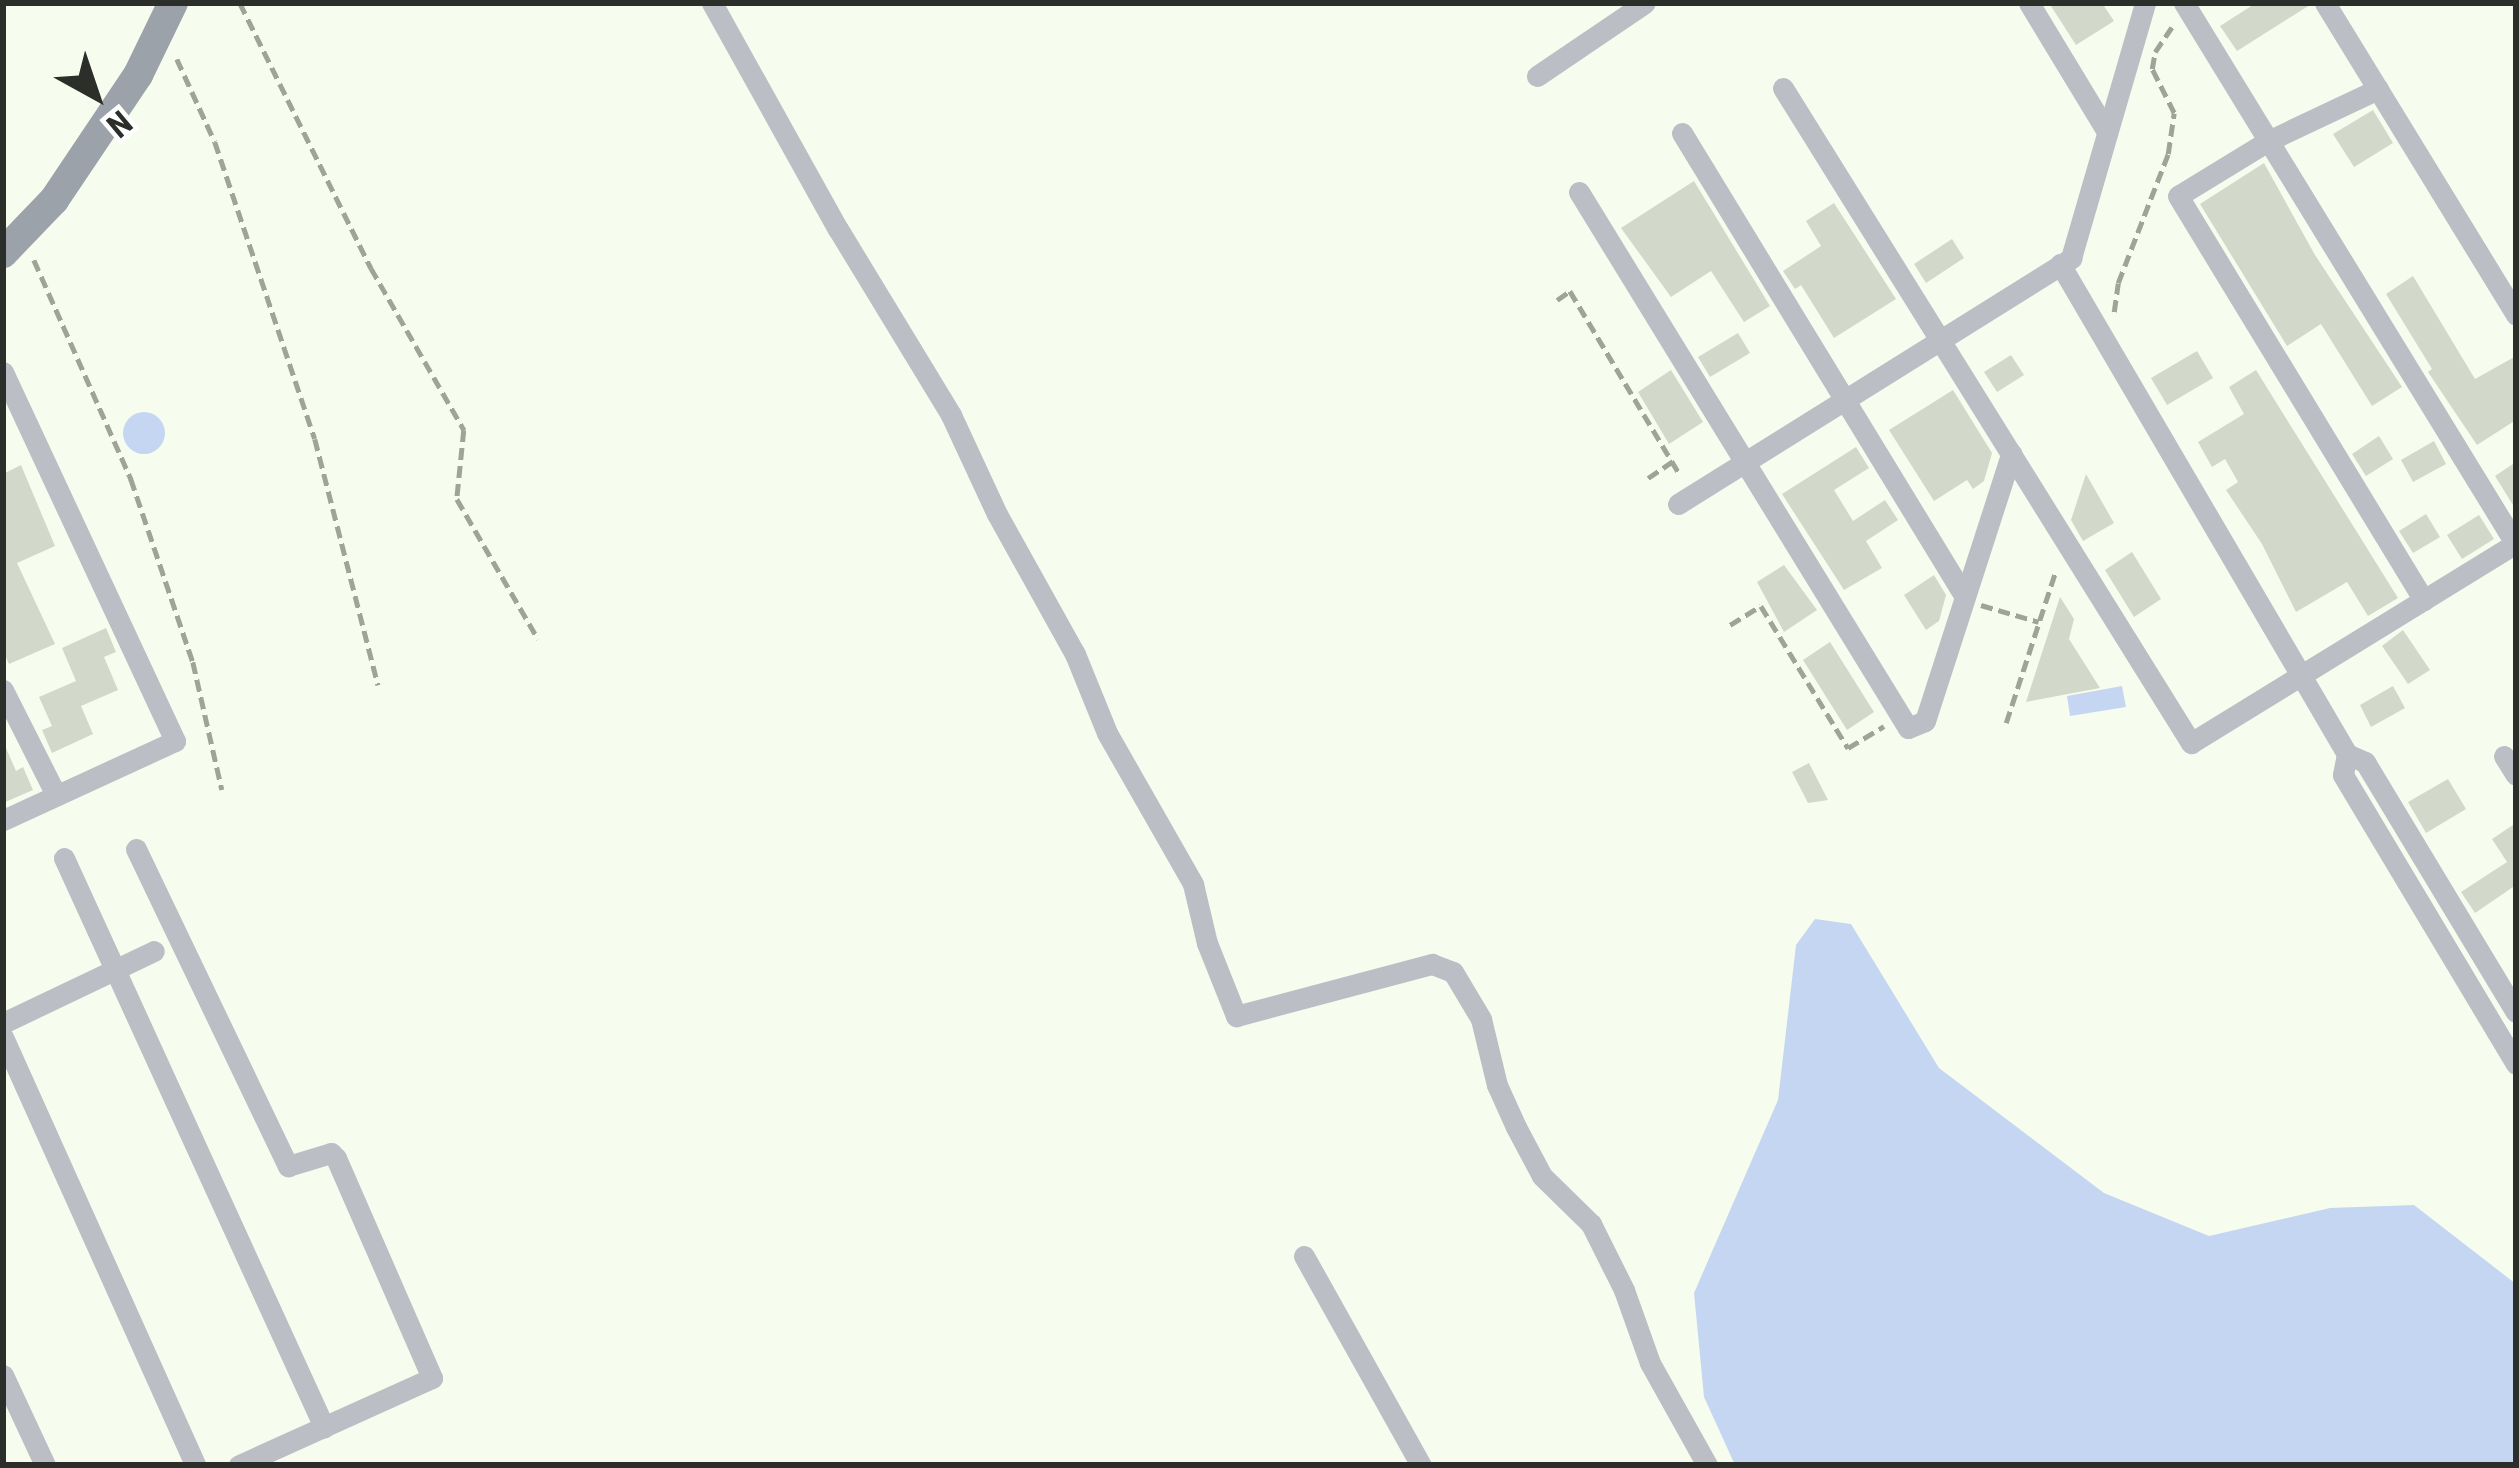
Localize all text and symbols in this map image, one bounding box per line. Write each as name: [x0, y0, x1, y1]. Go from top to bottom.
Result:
north arrow: [36, 36, 156, 156]
text: N: [99, 103, 140, 145]

